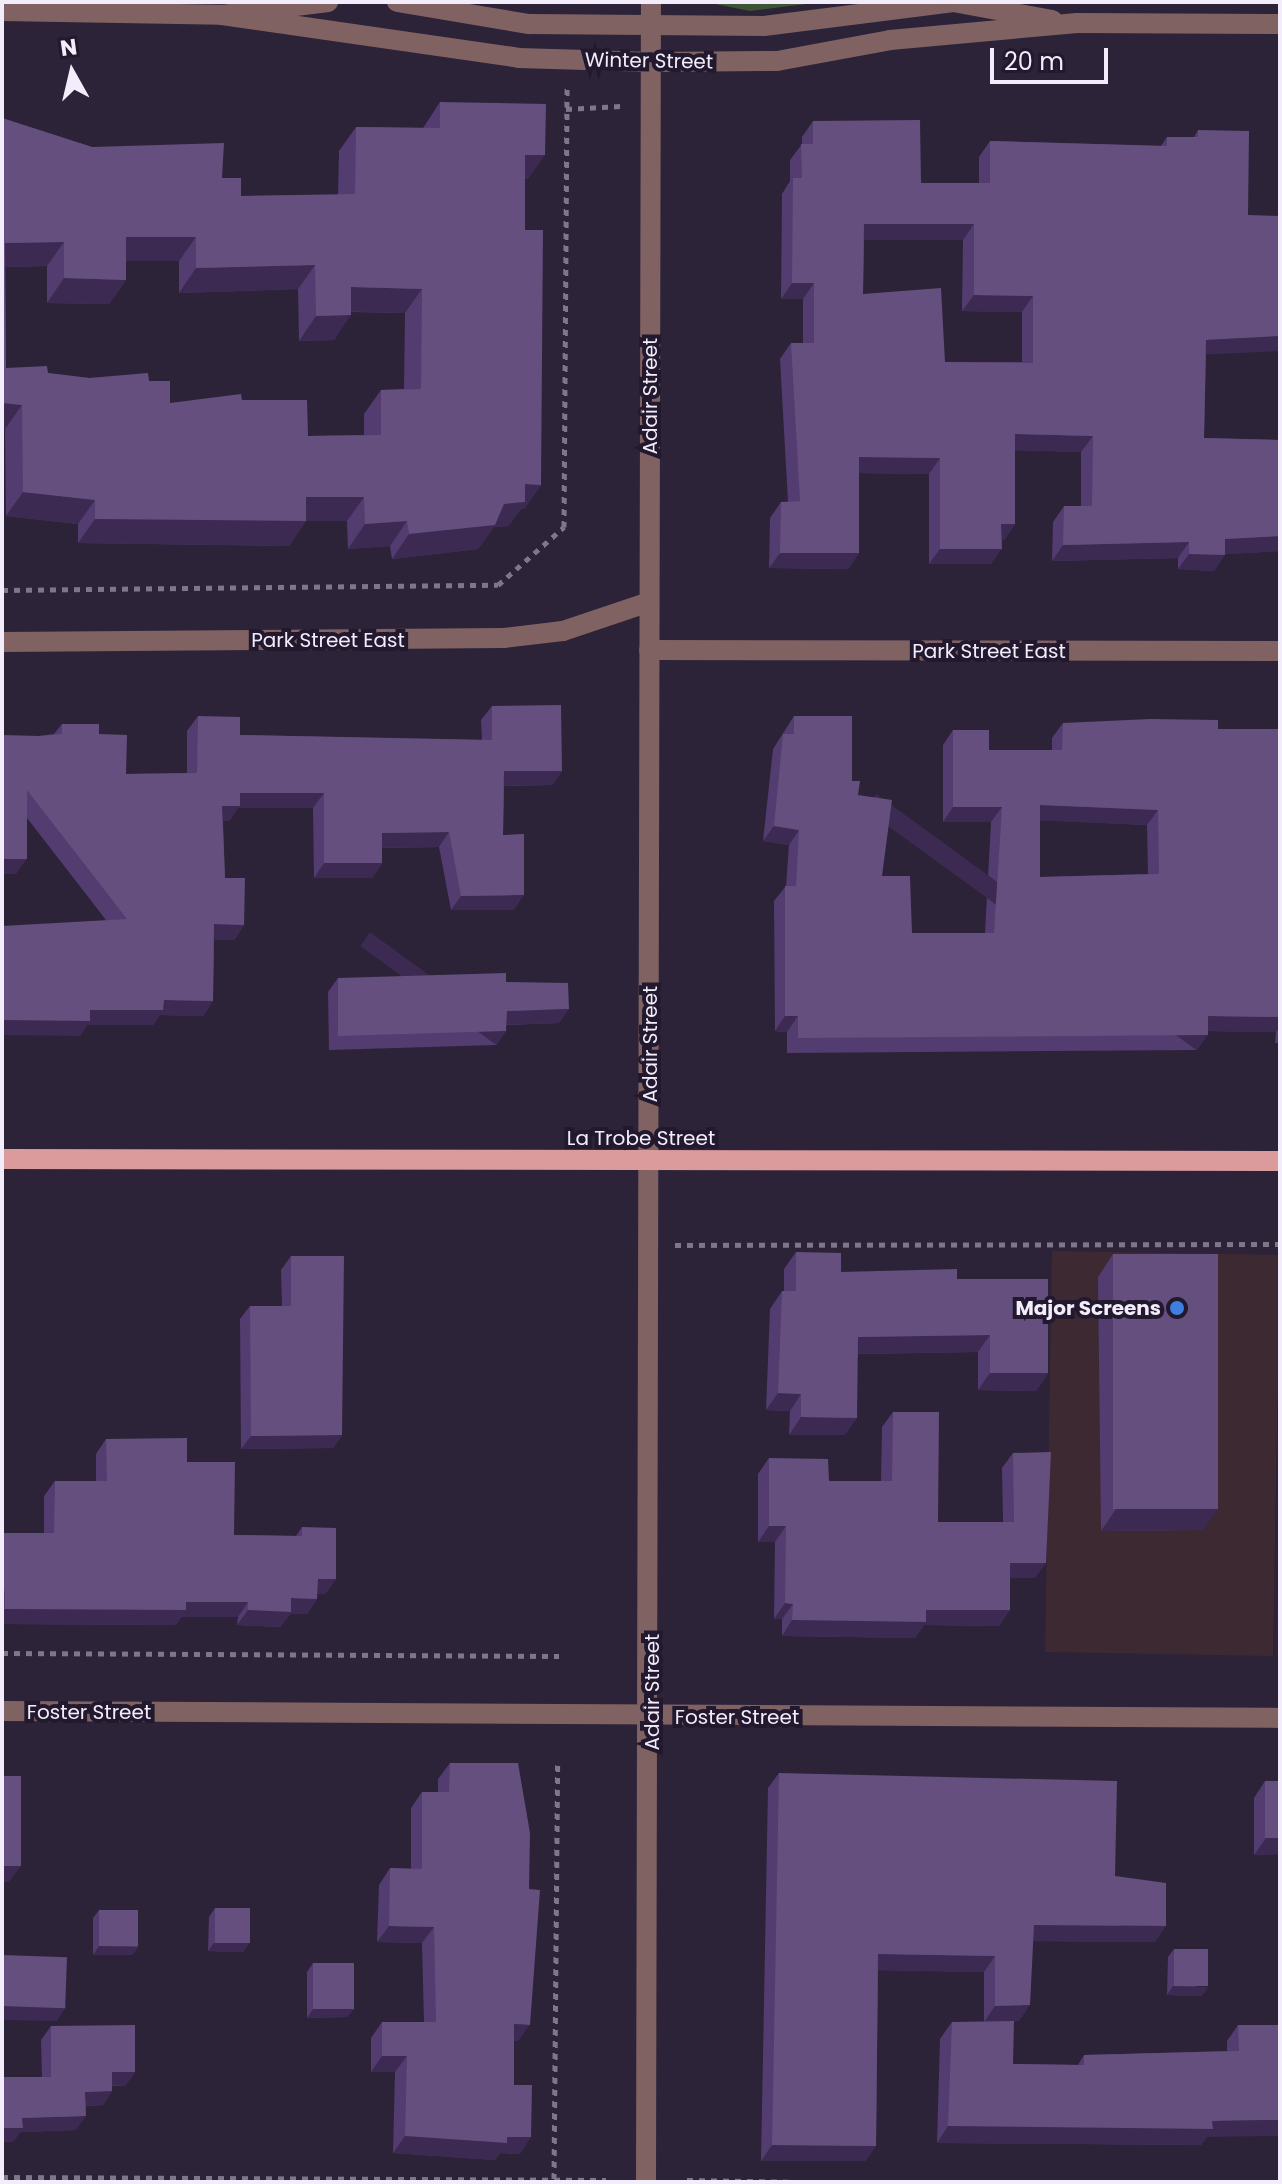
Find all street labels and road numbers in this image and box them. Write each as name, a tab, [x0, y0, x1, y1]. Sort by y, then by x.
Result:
street label: Winter Street	[585, 48, 713, 74]
street label: Adair Street	[638, 338, 662, 454]
street label: Park Street East	[251, 628, 405, 652]
street label: Park Street East	[912, 639, 1066, 663]
street label: Adair Street	[638, 986, 662, 1102]
street label: La Trobe Street	[567, 1126, 715, 1150]
street label: Adair Street	[640, 1634, 664, 1750]
street label: Foster Street	[27, 1700, 151, 1724]
street label: Foster Street	[675, 1705, 799, 1729]

